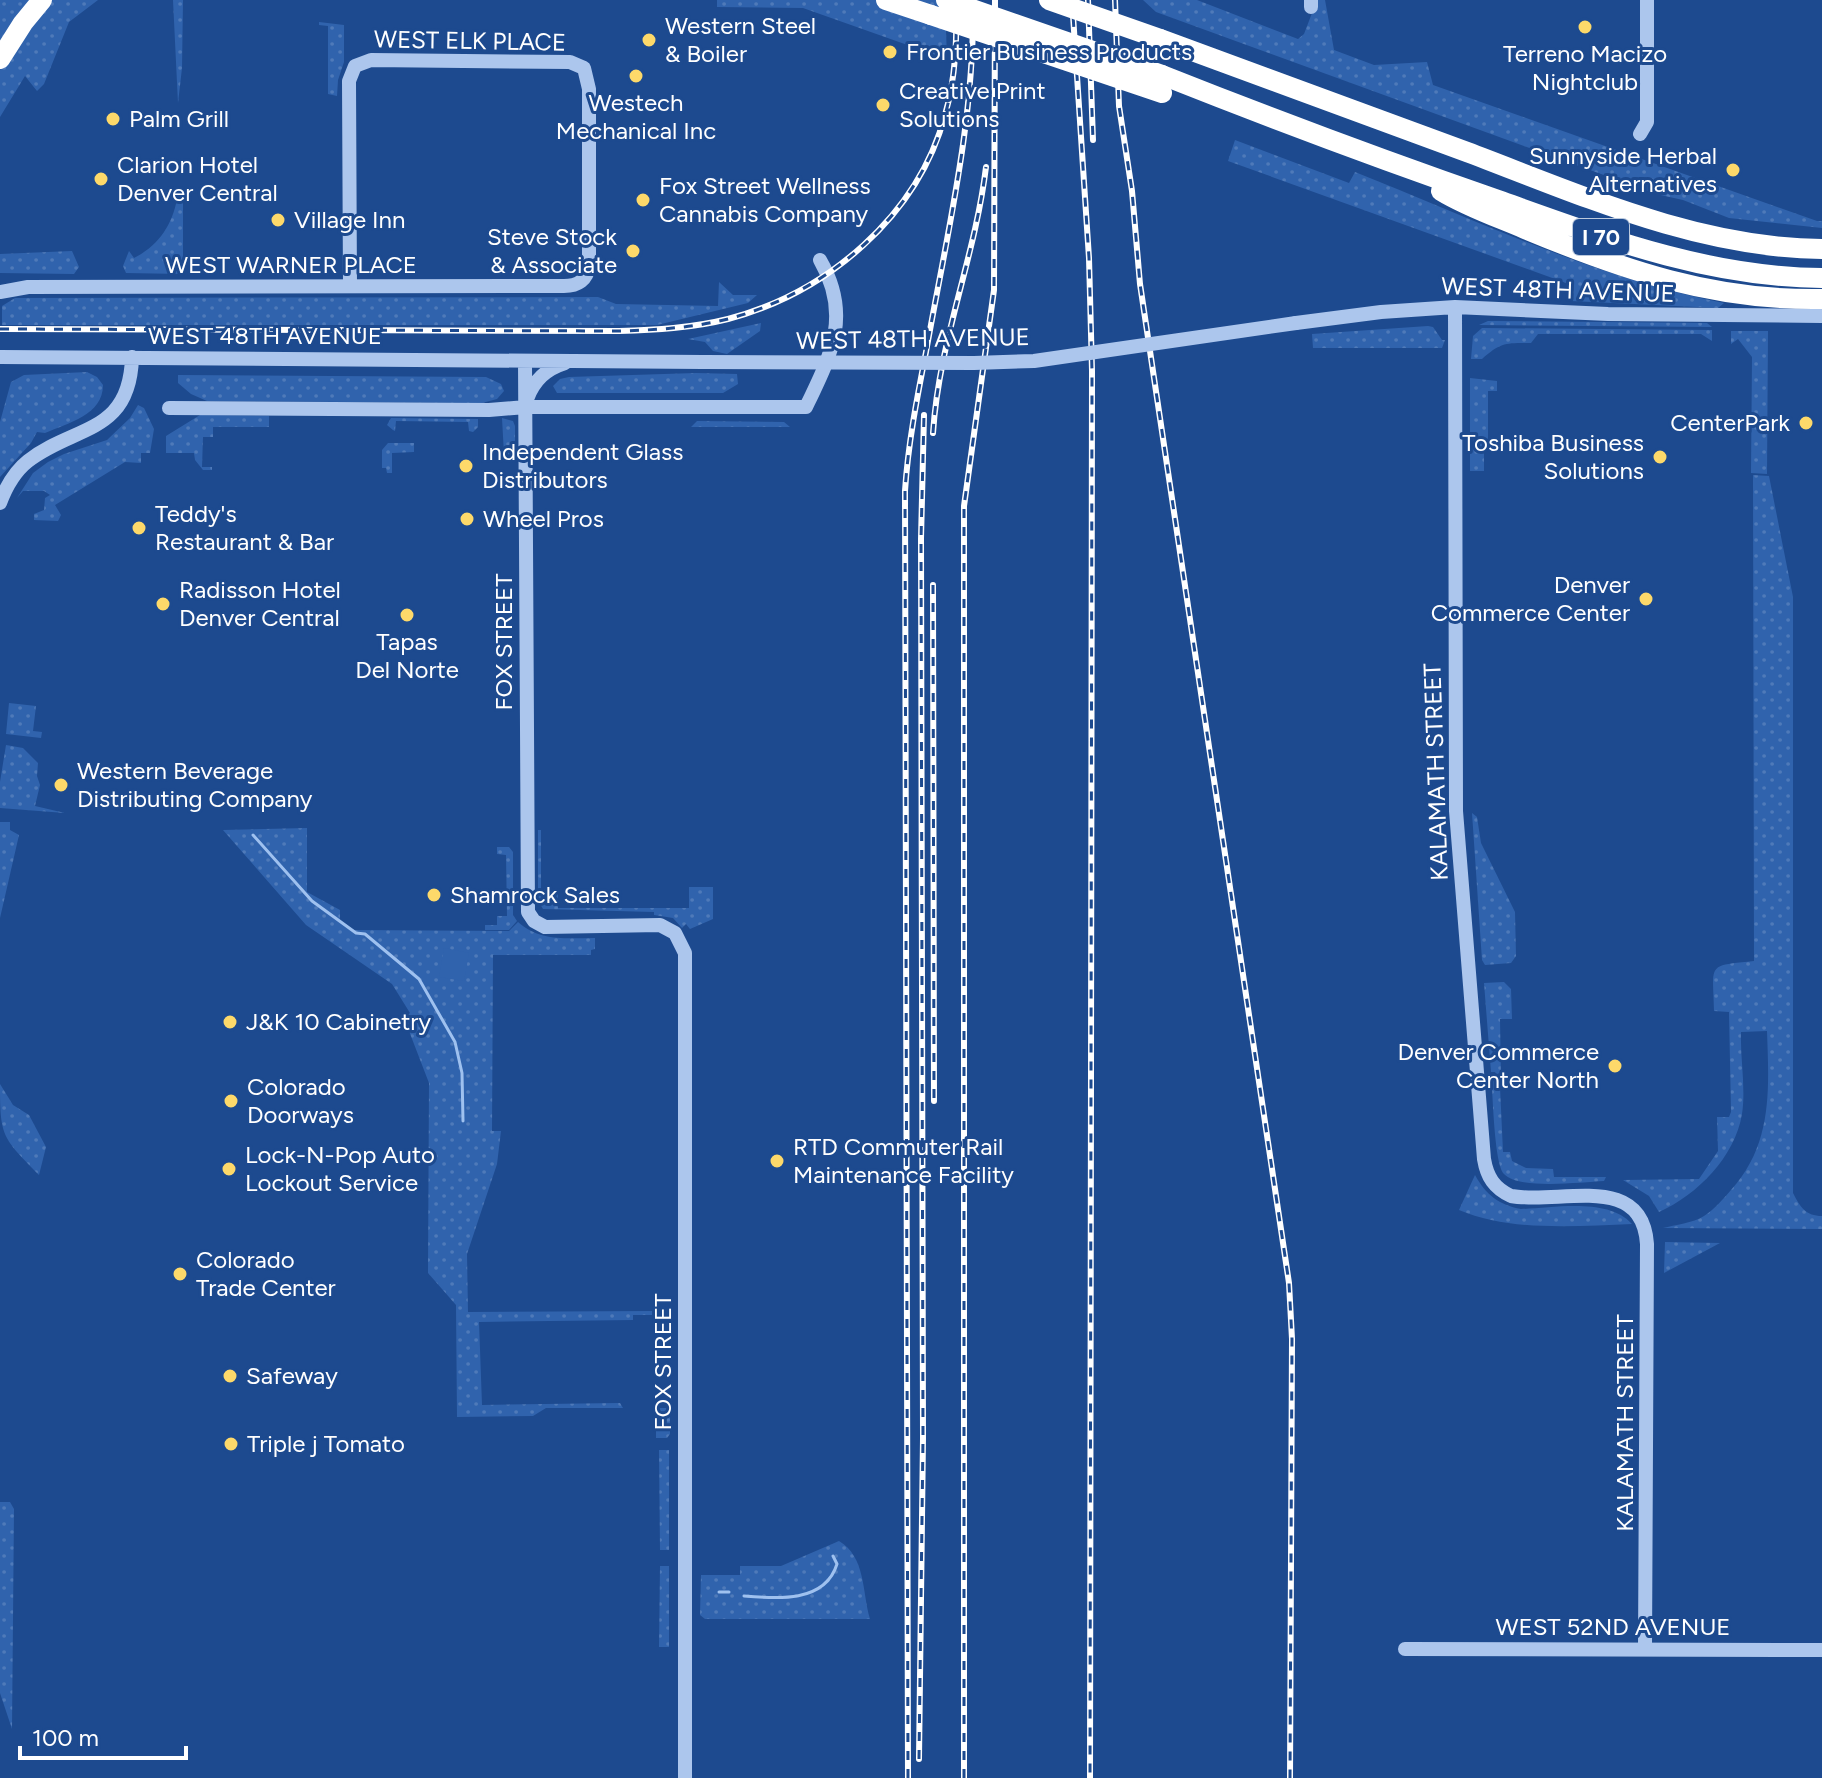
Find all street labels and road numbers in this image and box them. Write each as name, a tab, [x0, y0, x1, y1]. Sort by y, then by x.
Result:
street label: WEST ELK PLACE	[374, 24, 566, 57]
road number: I 70	[1573, 219, 1629, 255]
street label: WEST WARNER PLACE	[165, 250, 417, 279]
street label: WEST 48TH AVENUE	[1441, 271, 1675, 308]
street label: WEST 48TH AVENUE	[148, 321, 382, 350]
street label: WEST 48TH AVENUE	[796, 322, 1030, 355]
street label: FOX STREET	[489, 574, 518, 711]
street label: KALAMATH STREET	[1417, 663, 1454, 881]
street label: FOX STREET	[648, 1294, 677, 1431]
street label: KALAMATH STREET	[1610, 1314, 1639, 1532]
street label: WEST 52ND AVENUE	[1495, 1612, 1731, 1641]

